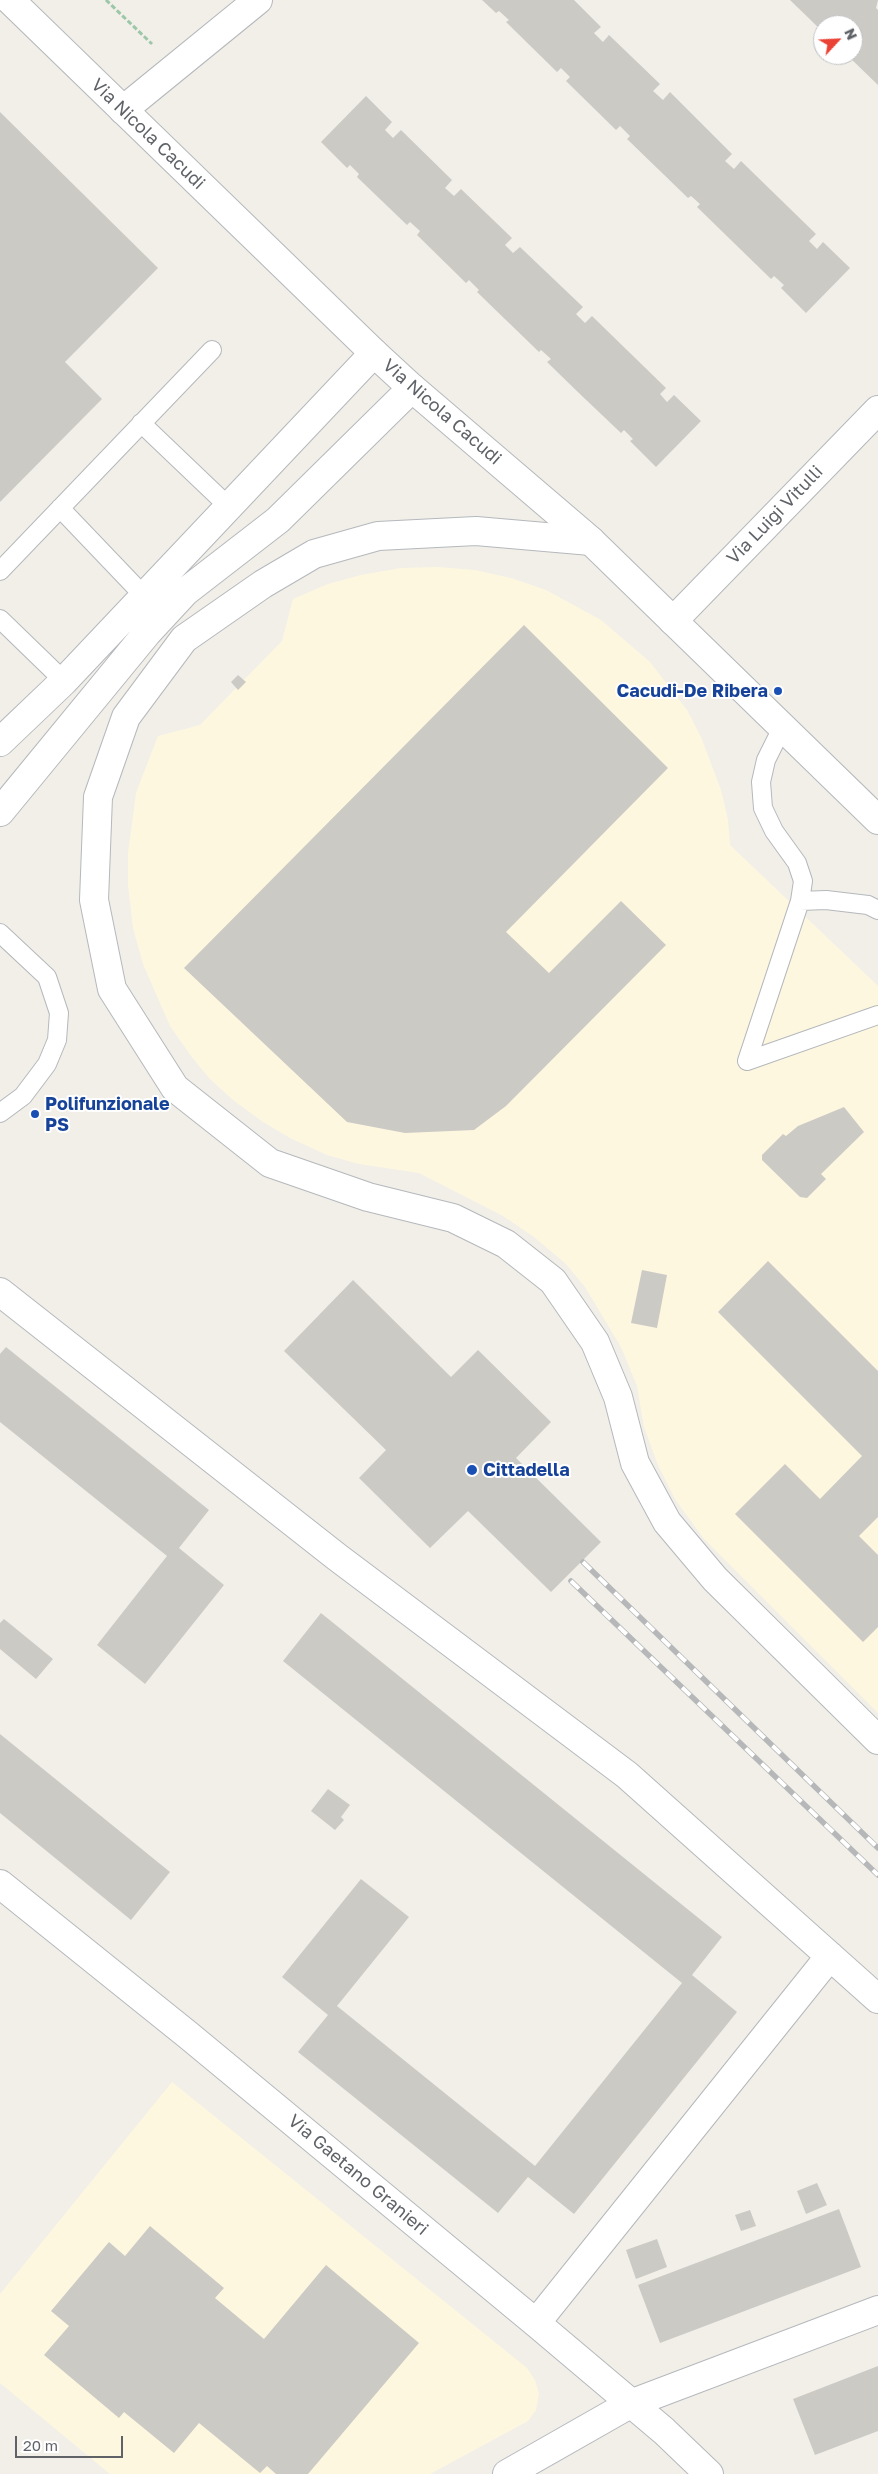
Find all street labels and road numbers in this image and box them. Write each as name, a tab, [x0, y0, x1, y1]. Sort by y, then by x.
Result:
street label: Via Nicola Cacudi	[87, 74, 209, 194]
street label: Via Nicola Cacudi	[378, 355, 506, 469]
street label: Via Luigi Vitulli	[722, 461, 828, 569]
street label: Via Gaetano Granieri	[283, 2110, 433, 2240]

